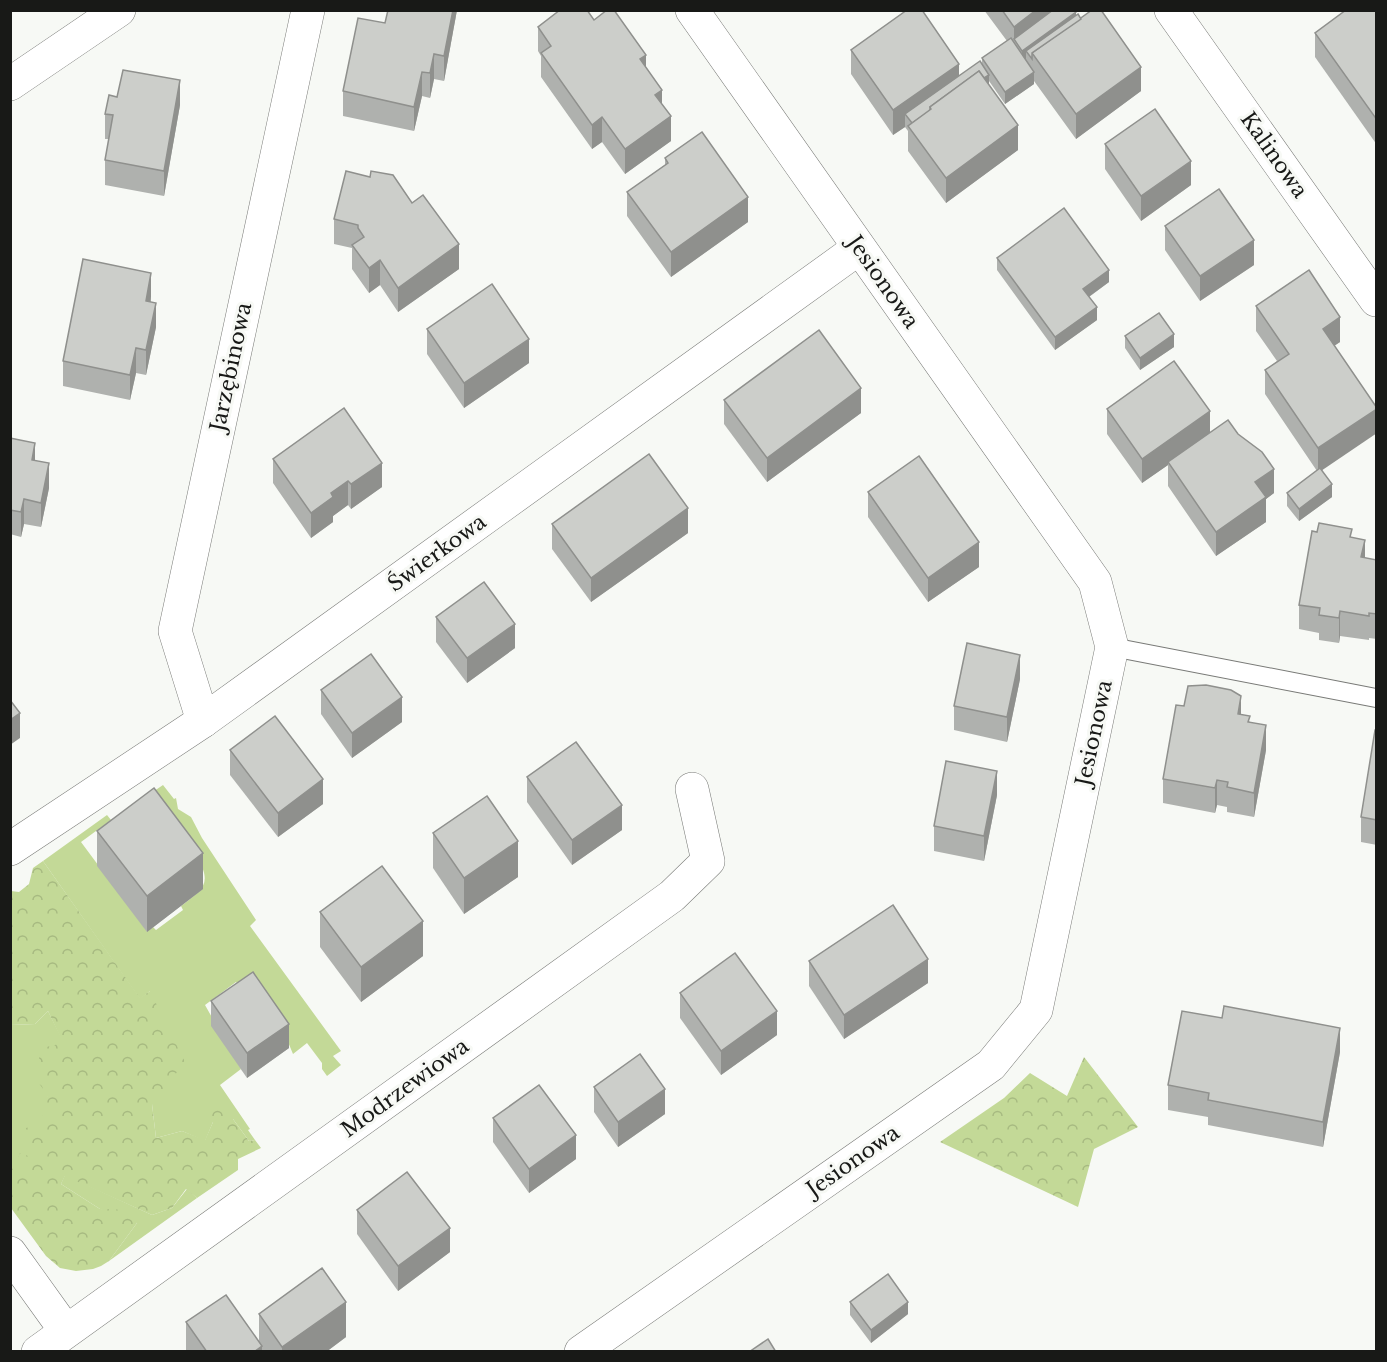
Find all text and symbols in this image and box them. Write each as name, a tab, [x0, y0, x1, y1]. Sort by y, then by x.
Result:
street label: Kalinowa	[1235, 107, 1313, 203]
street label: Jesionowa	[840, 228, 925, 334]
street label: Jarzębinowa	[204, 300, 257, 437]
street label: Świerkowa	[383, 508, 491, 597]
street label: Jesionowa	[1070, 677, 1118, 791]
street label: Modrzewiowa	[336, 1033, 474, 1143]
street label: Jesionowa	[799, 1119, 905, 1204]

